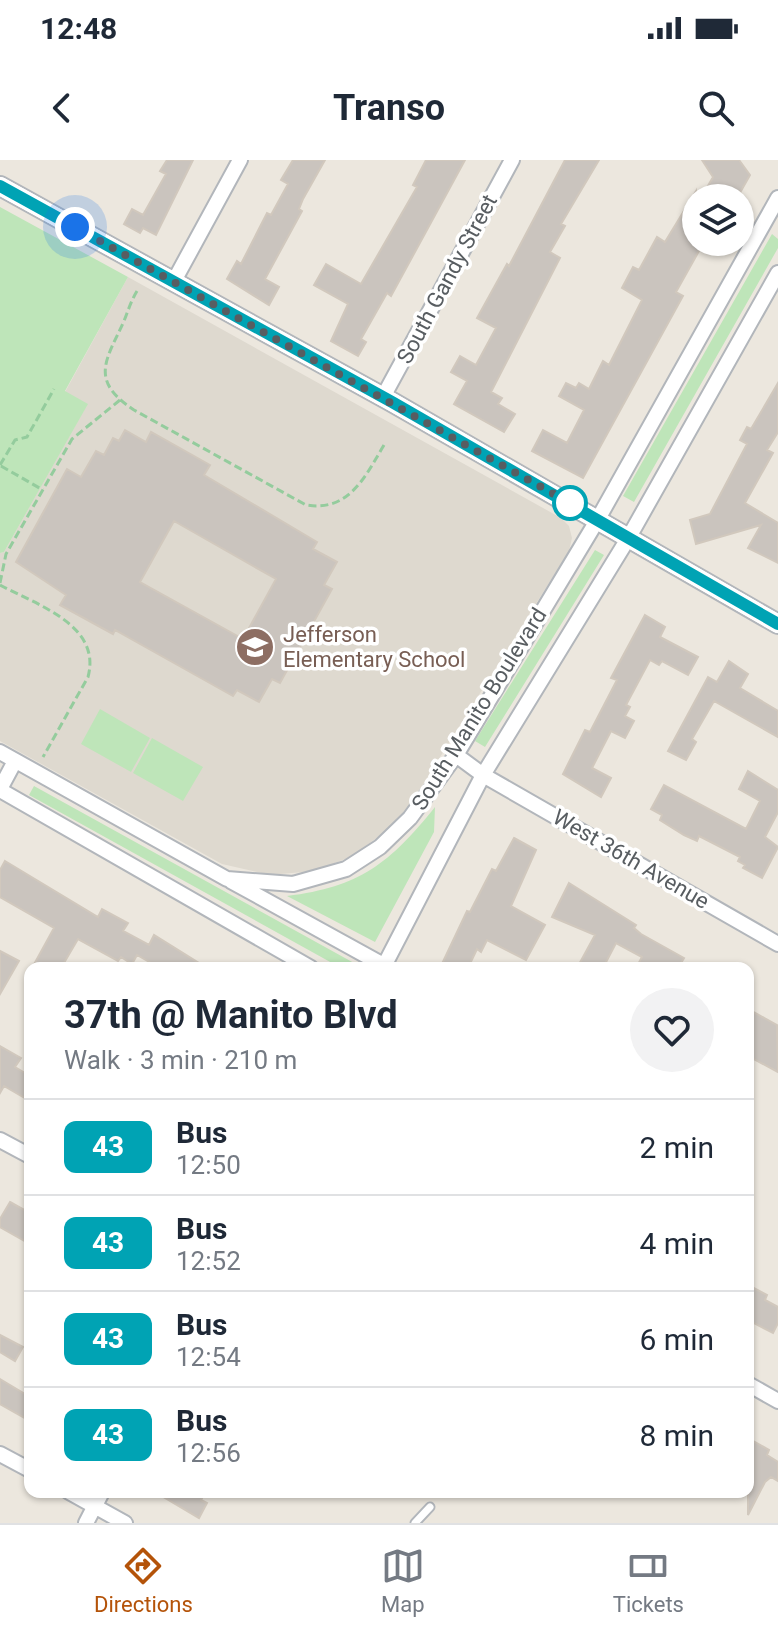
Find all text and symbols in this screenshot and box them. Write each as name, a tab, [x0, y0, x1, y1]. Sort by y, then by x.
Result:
text: 12:48	[40, 11, 117, 46]
icon: back	[40, 86, 84, 130]
icon: search	[694, 86, 738, 130]
text: Transo	[333, 87, 445, 129]
map controls	[682, 184, 754, 256]
button: layers	[682, 184, 754, 256]
street label: South Gandy Street	[392, 190, 502, 368]
your location	[55, 207, 95, 247]
unlabelled marker	[553, 486, 587, 520]
street label: South Manito Boulevard	[407, 603, 551, 815]
place label: Jefferson Elementary School	[283, 622, 465, 672]
school or university icon: Jefferson Elementary School	[234, 626, 276, 668]
street label: West 36th Avenue	[548, 804, 714, 914]
button: heart	[630, 988, 714, 1072]
text: 37th @ Manito Blvd	[64, 993, 398, 1037]
text: Walk · 3 min · 210 m	[64, 1045, 297, 1075]
text: Bus	[176, 1115, 227, 1150]
text: 43	[92, 1130, 124, 1163]
text: 2 min	[640, 1130, 714, 1165]
text: 12:50	[176, 1150, 241, 1180]
text: Bus	[176, 1211, 227, 1246]
text: 43	[92, 1226, 124, 1259]
text: 4 min	[640, 1226, 714, 1261]
text: 12:52	[176, 1246, 241, 1276]
text: Bus	[176, 1307, 227, 1342]
text: 43	[92, 1322, 124, 1355]
text: 6 min	[640, 1322, 714, 1357]
text: 12:54	[176, 1342, 241, 1372]
text: Bus	[176, 1403, 227, 1438]
text: 43	[92, 1418, 124, 1451]
text: 8 min	[640, 1418, 714, 1453]
text: 12:56	[176, 1438, 241, 1468]
tab: Directions	[94, 1544, 193, 1617]
tab: Map	[381, 1544, 425, 1617]
tab: Tickets	[613, 1544, 684, 1617]

